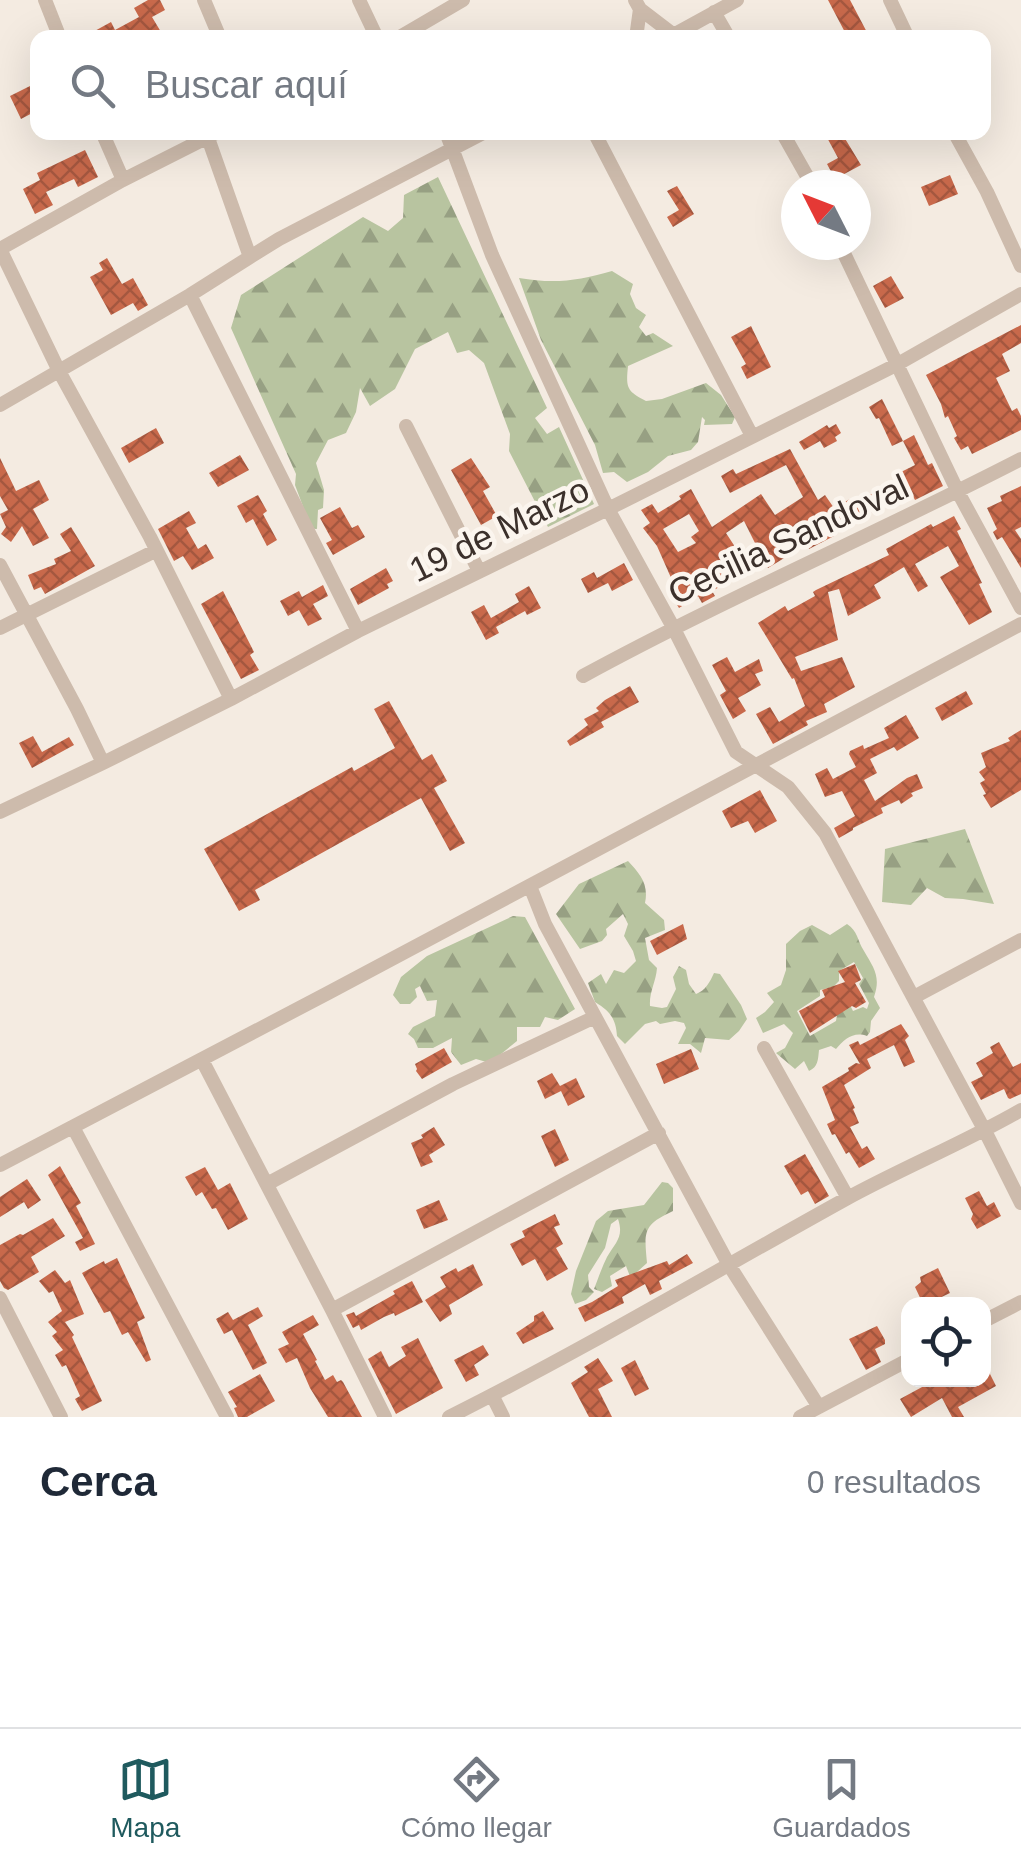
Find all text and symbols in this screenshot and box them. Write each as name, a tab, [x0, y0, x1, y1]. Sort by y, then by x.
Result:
search box	[30, 30, 991, 140]
icon: search	[65, 58, 120, 113]
text: Buscar aquí	[145, 64, 348, 106]
north arrow	[781, 170, 871, 260]
street label: Cecilia Sandoval	[662, 466, 914, 612]
street label: 19 de Marzo	[403, 469, 595, 589]
map controls	[901, 1297, 991, 1387]
button: locate	[901, 1297, 991, 1387]
text: Cerca	[40, 1458, 157, 1505]
text: 0 resultados	[807, 1464, 981, 1500]
tab: Mapa	[110, 1752, 180, 1844]
tab: Cómo llegar	[401, 1752, 552, 1844]
tab: Guardados	[772, 1752, 911, 1844]

